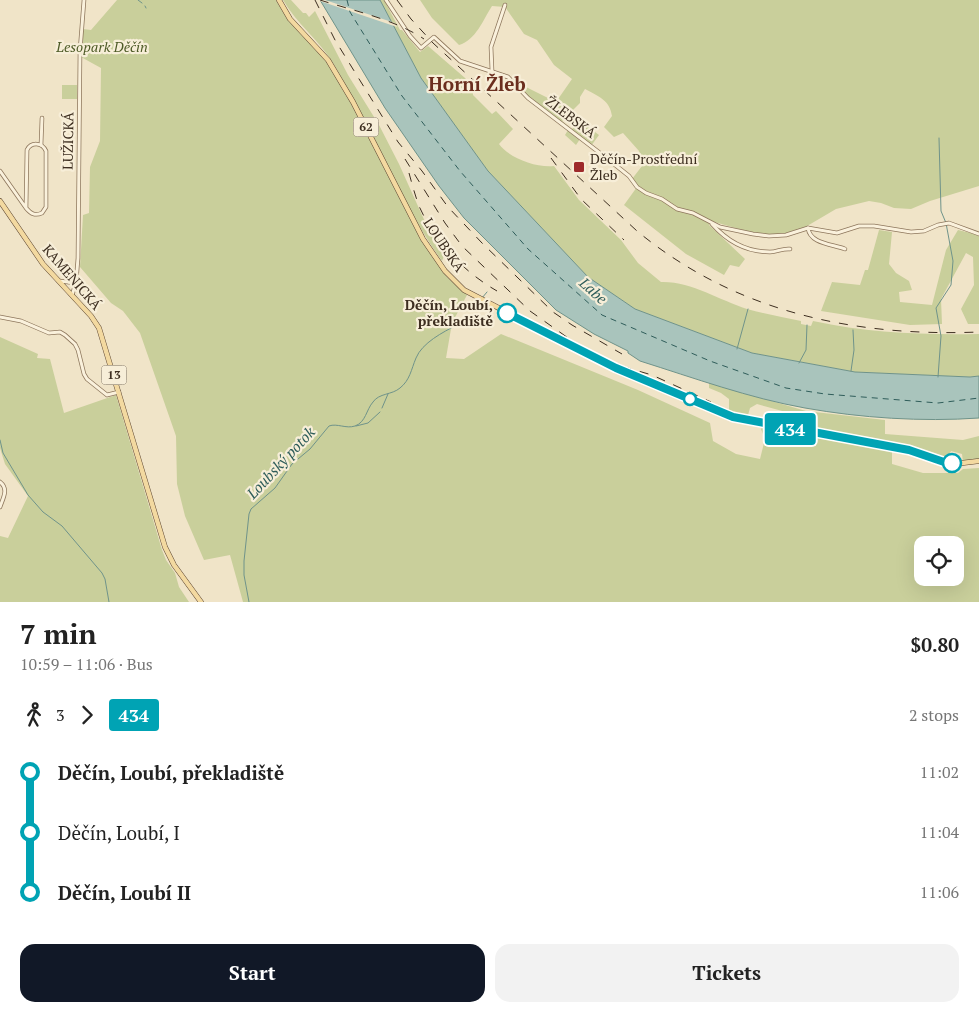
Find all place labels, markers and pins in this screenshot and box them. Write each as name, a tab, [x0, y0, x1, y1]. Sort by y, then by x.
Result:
place label: Děčín-Prostřední Žleb	[590, 149, 698, 184]
marker: Děčín-Prostřední Žleb	[572, 160, 586, 174]
place label: Děčín, Loubí, překladiště	[405, 295, 493, 330]
marker: Děčín, Loubí, překladiště	[497, 303, 517, 323]
unlabelled marker	[683, 392, 697, 406]
unlabelled marker	[942, 453, 962, 473]

